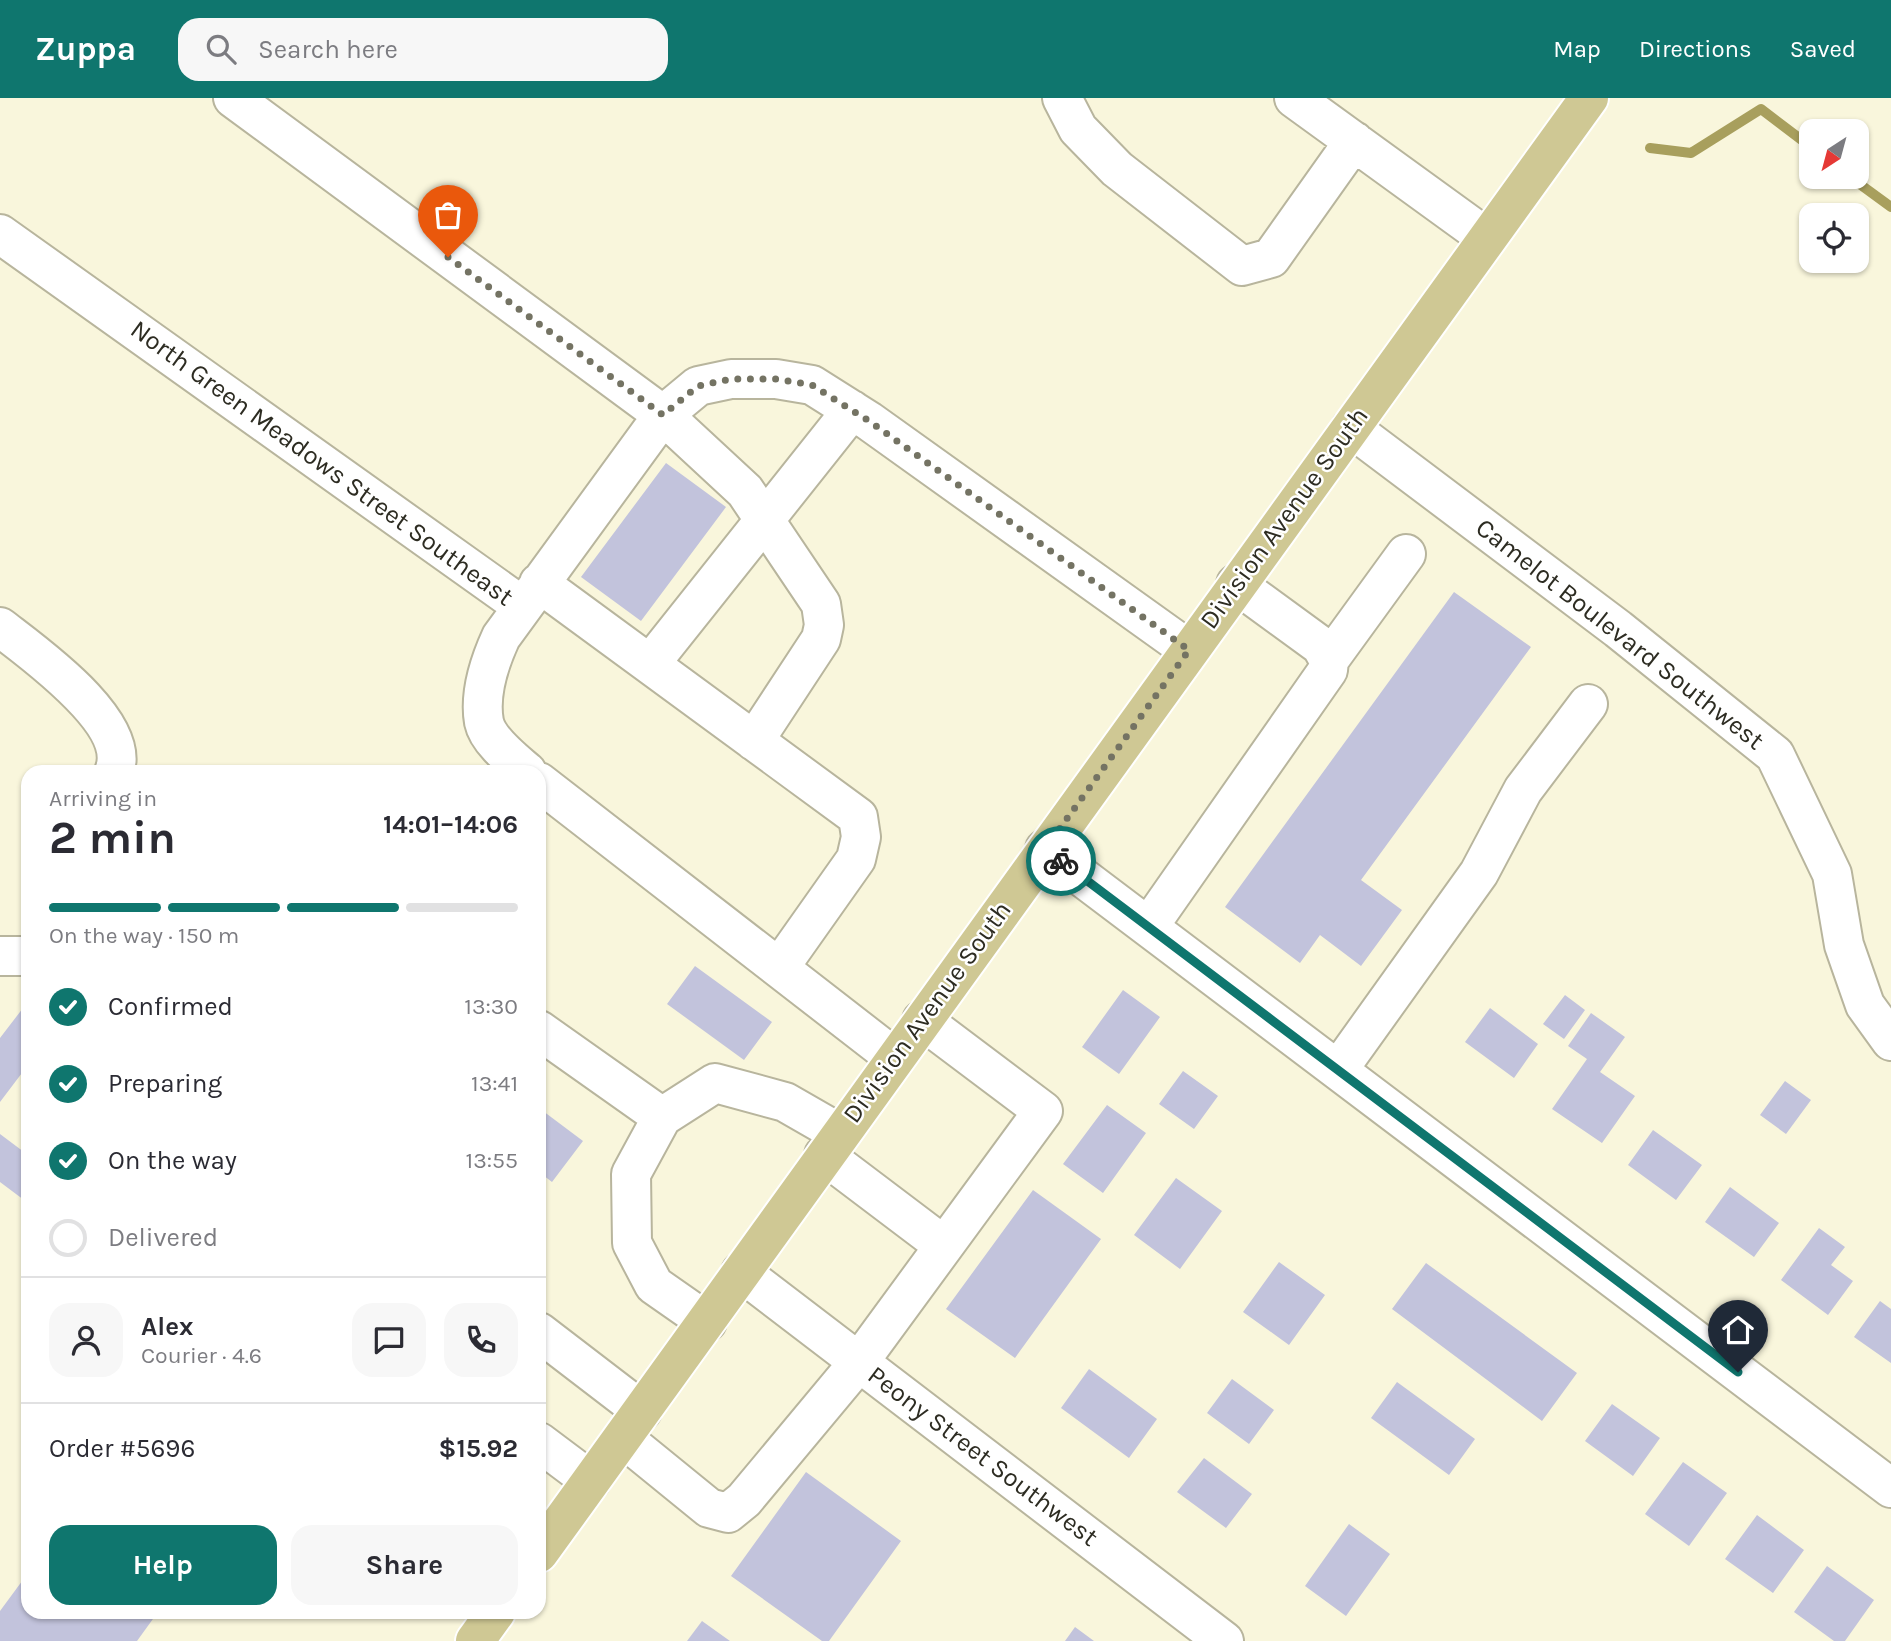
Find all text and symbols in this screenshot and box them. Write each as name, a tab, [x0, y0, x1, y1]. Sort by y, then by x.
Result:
search box	[178, 18, 668, 81]
text: Zuppa	[35, 30, 136, 68]
icon: search	[202, 30, 240, 68]
text: Search here	[258, 34, 398, 65]
text: Map	[1553, 35, 1601, 63]
text: Directions	[1639, 35, 1752, 63]
text: Saved	[1790, 35, 1856, 63]
north arrow	[1799, 119, 1869, 189]
map controls	[1799, 119, 1869, 273]
pin	[418, 185, 478, 257]
icon: bag	[429, 196, 467, 234]
button: locate	[1799, 203, 1869, 273]
street label: North Green Meadows Street Southeast	[125, 314, 520, 612]
street label: Division Avenue South	[1193, 401, 1375, 635]
street label: Camelot Boulevard Southwest	[1470, 512, 1770, 756]
text: Arriving in	[49, 785, 157, 812]
text: 14:01–14:06	[383, 809, 518, 840]
text: 2 min	[49, 811, 176, 865]
courier	[1026, 826, 1096, 896]
icon: bike	[1042, 842, 1080, 880]
street label: Division Avenue South	[836, 895, 1018, 1129]
text: On the way · 150 m	[49, 922, 239, 949]
icon: check	[49, 988, 87, 1026]
text: Confirmed	[108, 991, 233, 1022]
text: 13:30	[464, 993, 518, 1020]
icon: check	[49, 1065, 87, 1103]
text: Preparing	[108, 1068, 222, 1099]
text: 13:41	[471, 1070, 518, 1097]
icon: check	[49, 1142, 87, 1180]
text: On the way	[108, 1145, 237, 1176]
text: 13:55	[466, 1147, 518, 1174]
text: Delivered	[108, 1222, 218, 1253]
pin	[1708, 1300, 1768, 1372]
button: person	[49, 1303, 123, 1377]
button: chat	[352, 1303, 426, 1377]
button: phone	[444, 1303, 518, 1377]
text: Alex	[141, 1311, 193, 1342]
icon: home	[1719, 1311, 1757, 1349]
text: Courier · 4.6	[141, 1342, 262, 1369]
street label: Peony Street Southwest	[862, 1359, 1104, 1553]
text: Order #5696	[49, 1433, 195, 1464]
text: $15.92	[439, 1433, 518, 1464]
button: Help	[49, 1525, 277, 1605]
button: Share	[291, 1525, 518, 1605]

